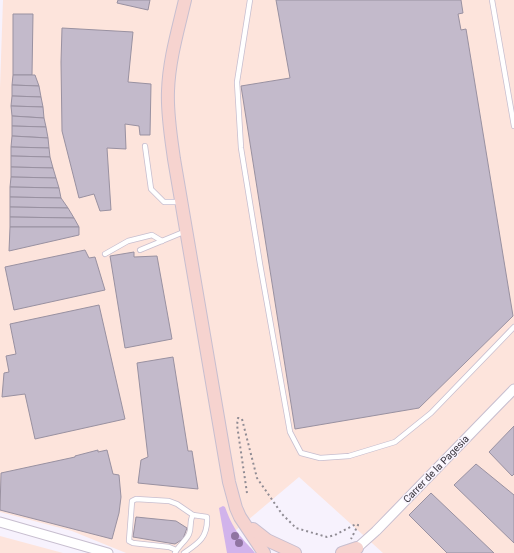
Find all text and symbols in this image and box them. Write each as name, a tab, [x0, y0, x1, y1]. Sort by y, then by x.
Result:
street label: Carrer de la Pagesia	[401, 433, 471, 505]

